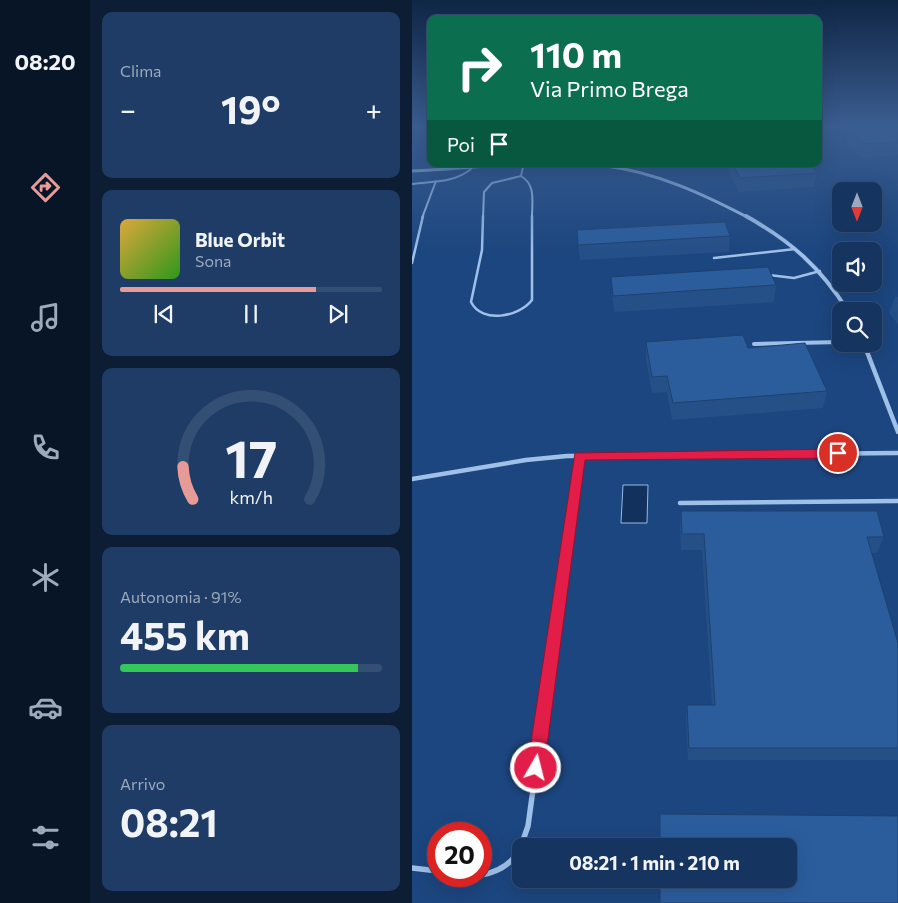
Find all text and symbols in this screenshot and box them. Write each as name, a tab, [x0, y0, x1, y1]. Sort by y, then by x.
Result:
text: 110 m	[530, 32, 622, 75]
icon: right	[447, 35, 512, 100]
text: 08:20	[14, 48, 76, 75]
text: Clima	[120, 61, 161, 80]
text: Via Primo Brega	[530, 75, 689, 102]
text: 19°	[221, 85, 281, 132]
text: −	[120, 92, 136, 126]
text: +	[366, 92, 382, 126]
icon: arrive	[485, 130, 513, 158]
text: Poi	[447, 133, 475, 156]
icon: directions	[28, 170, 63, 205]
north arrow	[832, 182, 882, 232]
map controls	[832, 182, 882, 352]
text: Blue Orbit	[195, 228, 285, 251]
button: sound	[832, 242, 882, 292]
text: Sona	[195, 251, 231, 270]
icon: music	[28, 300, 63, 335]
icon: previous	[150, 300, 178, 328]
icon: pause	[237, 300, 265, 328]
icon: next	[324, 300, 352, 328]
button: search	[832, 302, 882, 352]
text: 17	[225, 425, 277, 489]
icon: phone	[28, 430, 63, 465]
pin	[817, 432, 859, 474]
icon: arrive	[824, 439, 852, 467]
text: km/h	[229, 486, 273, 508]
icon: climate	[28, 560, 63, 595]
text: Autonomia · 91%	[120, 587, 242, 606]
text: 455 km	[120, 611, 250, 658]
icon: car	[28, 690, 63, 725]
position arrow	[509, 741, 561, 793]
text: Arrivo	[120, 774, 165, 793]
text: 08:21	[120, 798, 218, 845]
icon: filters	[28, 820, 63, 855]
speed limit sign: 20	[427, 822, 492, 887]
text: 08:21 · 1 min · 210 m	[569, 851, 740, 874]

